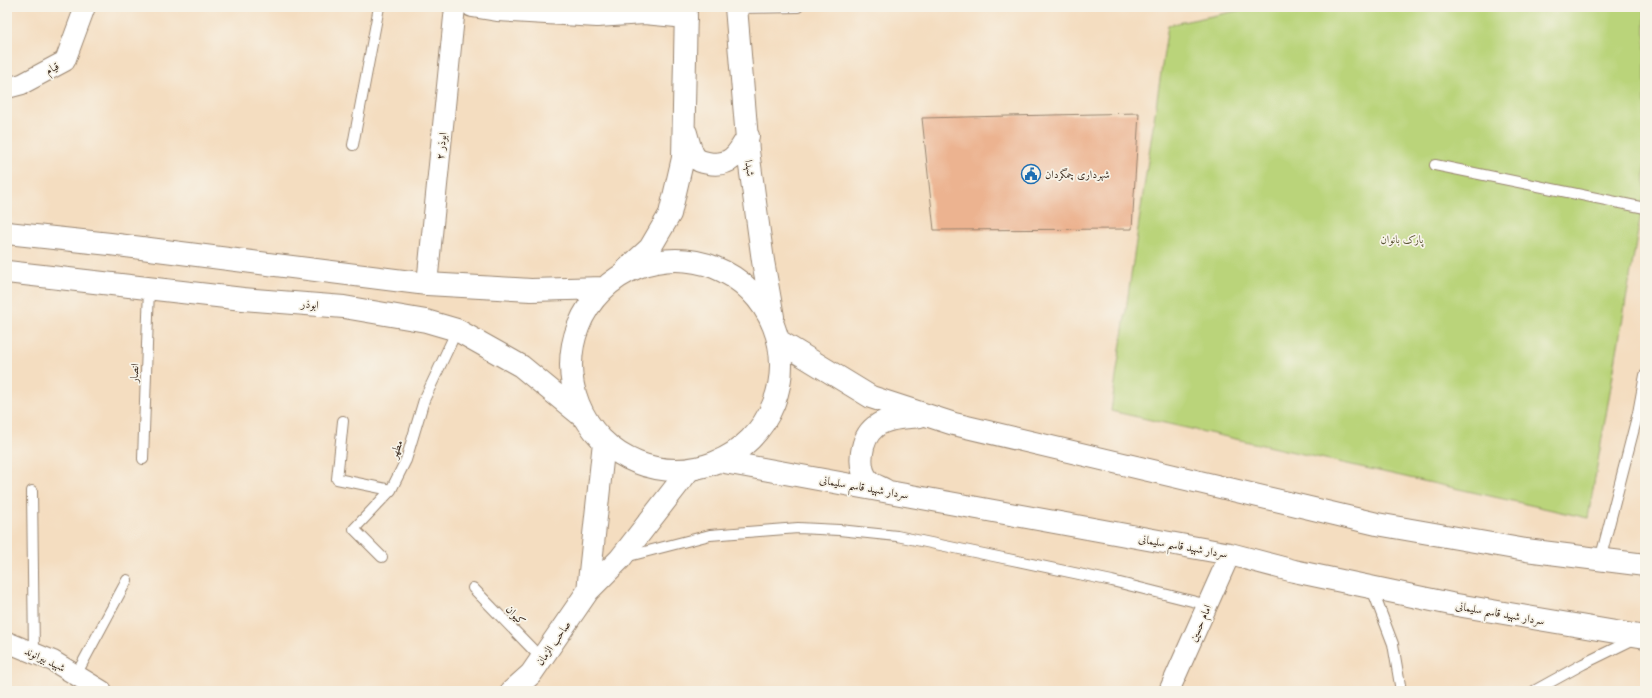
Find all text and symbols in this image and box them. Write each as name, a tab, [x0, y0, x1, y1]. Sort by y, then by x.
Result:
street label: قیام	[44, 61, 63, 80]
street label: ابوذر ۲	[436, 132, 449, 160]
street label: شهدا	[741, 159, 755, 177]
public building icon: شهرداری چمگردان	[1020, 163, 1042, 185]
place label: شهرداری چمگردان	[1045, 168, 1110, 182]
park label: پارک بانوان	[1381, 234, 1424, 247]
street label: ابوذر	[300, 299, 319, 312]
street label: انصار	[130, 363, 141, 384]
street label: مطهر	[389, 439, 407, 461]
street label: سردار شهید قاسم سلیمانی	[818, 475, 909, 506]
street label: سردار شهید قاسم سلیمانی	[1137, 534, 1228, 565]
street label: سردار شهید قاسم سلیمانی	[1454, 601, 1545, 632]
street label: کیوان	[503, 603, 527, 628]
street label: امام حسین	[1188, 604, 1217, 645]
street label: صاحب الزمان	[534, 619, 574, 669]
street label: شهید بیرانوند	[22, 646, 67, 676]

